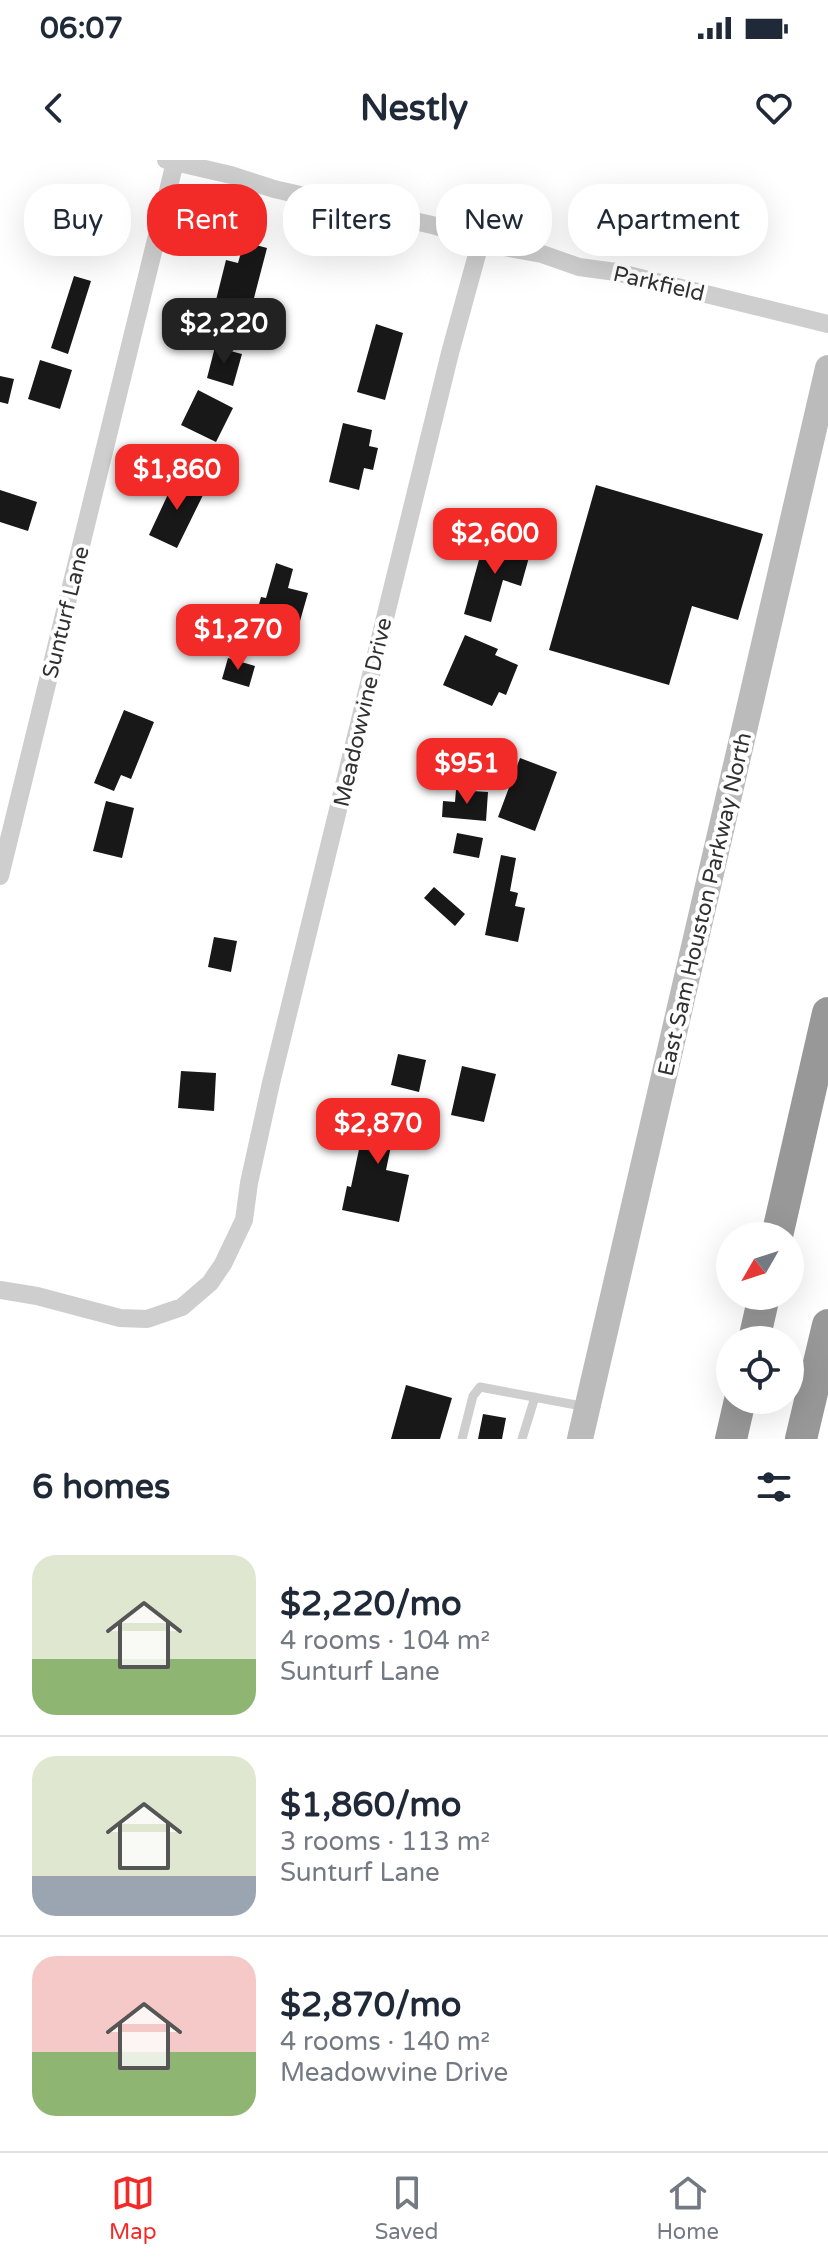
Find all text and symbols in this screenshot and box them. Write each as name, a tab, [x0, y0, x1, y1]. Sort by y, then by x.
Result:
text: 06:07	[40, 10, 123, 47]
icon: back	[32, 86, 76, 130]
icon: heart	[752, 86, 796, 130]
text: Nestly	[360, 87, 468, 130]
chip: Buy	[24, 184, 131, 256]
chip: Rent	[147, 184, 267, 256]
chip: Filters	[283, 184, 420, 256]
chip: New	[436, 184, 552, 256]
chip: Apartment	[568, 184, 768, 256]
street label: Parkfield	[611, 261, 707, 307]
pin: $2,220	[159, 298, 289, 366]
text: $2,220	[180, 308, 268, 339]
pin: $1,860	[112, 444, 242, 512]
text: $1,860	[133, 454, 221, 485]
pin: $2,600	[430, 508, 560, 576]
text: $2,600	[451, 518, 539, 549]
street label: Sunturf Lane	[37, 544, 95, 681]
pin: $1,270	[173, 604, 303, 672]
text: $1,270	[194, 614, 282, 645]
street label: Meadowvine Drive	[329, 615, 397, 809]
street label: East Sam Houston Parkway North	[653, 730, 757, 1079]
pin: $951	[420, 738, 514, 806]
text: $951	[434, 748, 500, 779]
pin: $2,870	[313, 1098, 443, 1166]
text: $2,870	[334, 1108, 422, 1139]
north arrow	[716, 1222, 804, 1310]
map controls	[716, 1222, 804, 1414]
button: locate	[716, 1326, 804, 1414]
icon: filters	[752, 1465, 796, 1509]
text: 6 homes	[32, 1467, 170, 1508]
text: $2,220/mo	[280, 1584, 462, 1625]
icon: home	[96, 1587, 192, 1683]
text: 4 rooms · 104 m²	[280, 1625, 490, 1656]
text: Sunturf Lane	[280, 1656, 440, 1687]
text: $1,860/mo	[280, 1785, 461, 1826]
icon: home	[96, 1788, 192, 1884]
text: 3 rooms · 113 m²	[280, 1826, 490, 1857]
text: Sunturf Lane	[280, 1857, 440, 1888]
text: $2,870/mo	[280, 1985, 461, 2026]
icon: home	[96, 1988, 192, 2084]
text: 4 rooms · 140 m²	[280, 2026, 490, 2057]
text: Meadowvine Drive	[280, 2057, 508, 2088]
tab: Map	[109, 2171, 157, 2245]
tab: Saved	[375, 2171, 438, 2245]
tab: Home	[657, 2171, 719, 2245]

